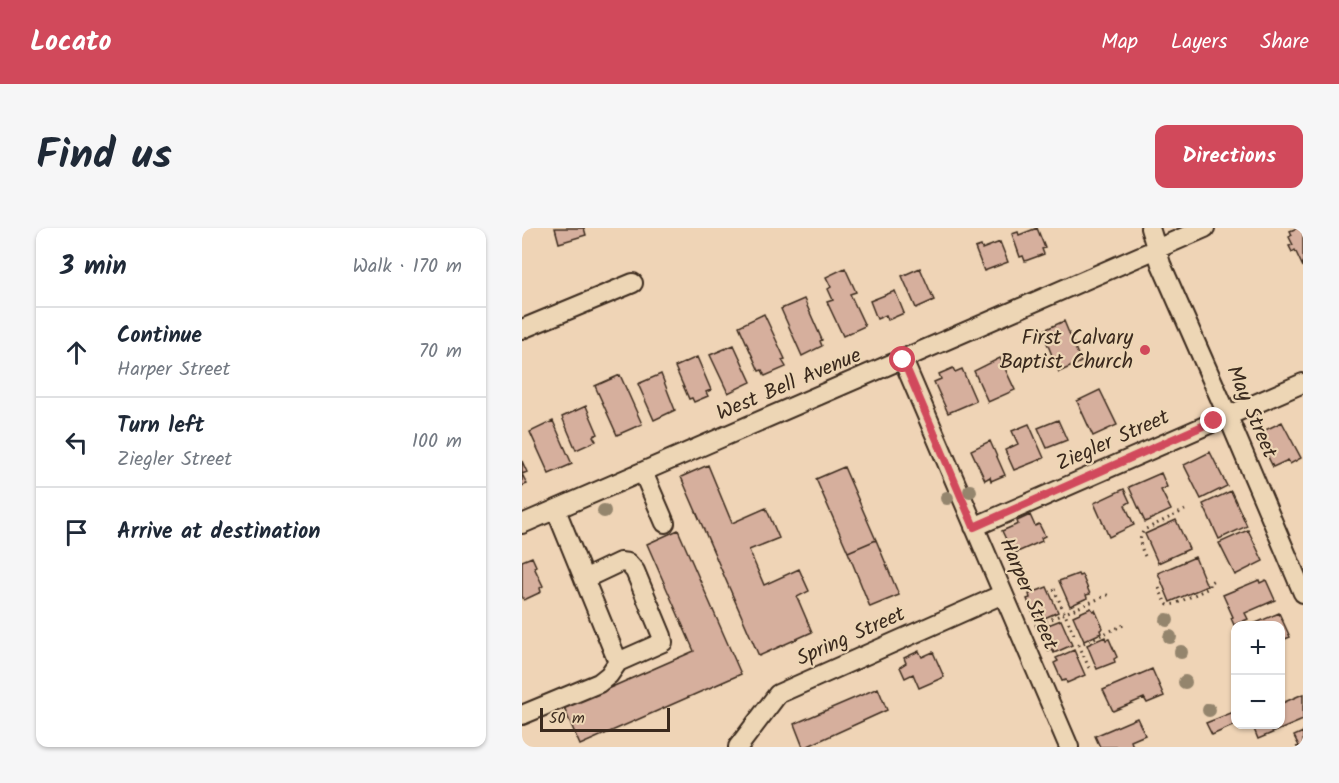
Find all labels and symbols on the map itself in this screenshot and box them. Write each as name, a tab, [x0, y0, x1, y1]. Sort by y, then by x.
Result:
place label: First Calvary Baptist Church	[1000, 322, 1133, 379]
street label: West Bell Avenue	[711, 339, 867, 430]
marker: First Calvary Baptist Church	[1138, 343, 1152, 357]
route start	[889, 346, 915, 372]
street label: May Street	[1217, 360, 1286, 464]
street label: Ziegler Street	[1051, 401, 1176, 481]
route end	[1200, 407, 1226, 433]
street label: Harper Street	[990, 533, 1067, 656]
street label: Spring Street	[791, 598, 911, 676]
scale bar	[540, 705, 670, 732]

